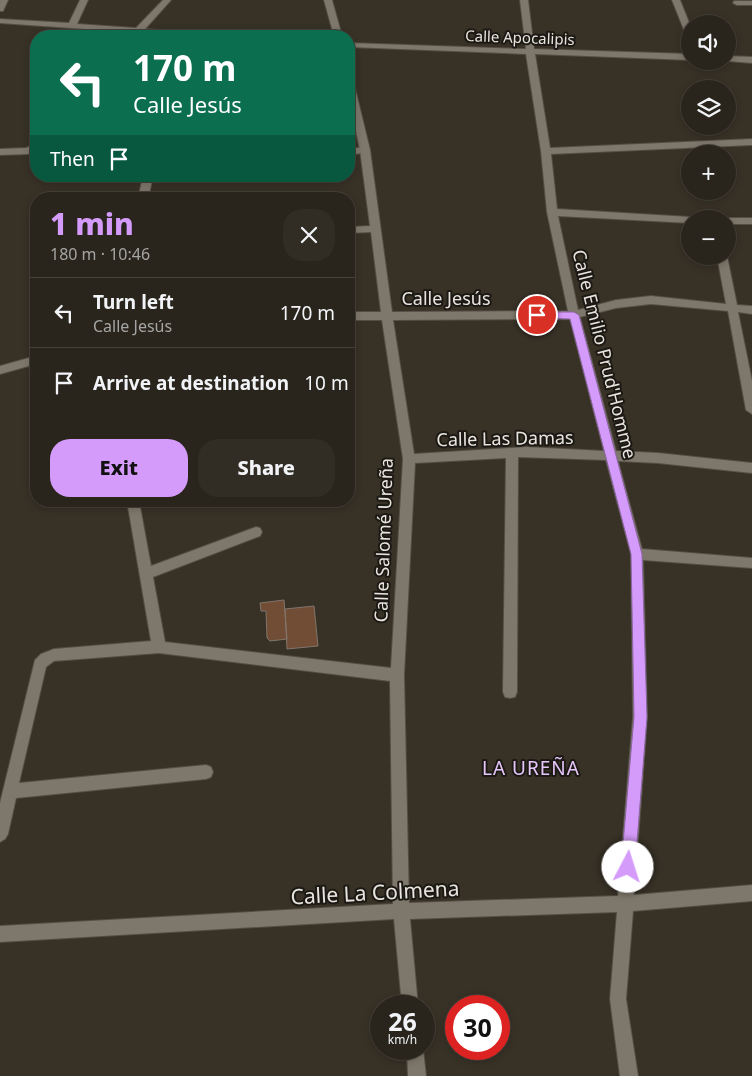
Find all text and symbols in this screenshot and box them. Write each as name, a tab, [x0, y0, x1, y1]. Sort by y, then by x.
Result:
map controls	[681, 15, 736, 265]
button: sound	[681, 15, 736, 70]
street label: Calle Apocalipis	[465, 25, 575, 49]
text: 170 m	[133, 44, 236, 91]
icon: left	[50, 50, 115, 115]
button: layers	[681, 80, 736, 135]
text: Calle Jesús	[133, 89, 242, 119]
icon: arrive	[105, 145, 133, 173]
button: +	[681, 145, 736, 200]
text: Then	[50, 146, 95, 172]
text: 1 min	[50, 203, 134, 244]
button: close	[283, 209, 335, 261]
button: −	[681, 210, 736, 265]
text: 180 m · 10:46	[50, 243, 150, 265]
street label: Calle Emilio Prud'Homme	[567, 247, 643, 461]
street label: Calle Jesús	[401, 286, 491, 310]
text: Turn left	[93, 289, 174, 315]
pin	[516, 294, 558, 336]
icon: left	[50, 299, 78, 327]
text: 170 m	[280, 300, 335, 326]
icon: arrive	[523, 301, 551, 329]
text: Calle Jesús	[93, 315, 172, 337]
icon: arrive	[50, 369, 78, 397]
text: Arrive at destination	[93, 370, 289, 396]
text: 10 m	[304, 370, 349, 396]
street label: Calle Las Damas	[436, 425, 574, 451]
button: Exit	[50, 439, 188, 497]
button: Share	[198, 439, 335, 497]
street label: Calle Salomé Ureña	[368, 457, 398, 623]
district label: LA UREÑA	[482, 755, 580, 781]
position arrow	[601, 840, 653, 892]
street label: Calle La Colmena	[290, 874, 460, 910]
speed limit sign: 30	[445, 995, 510, 1060]
text: 26	[388, 1004, 417, 1038]
text: km/h	[388, 1031, 417, 1048]

